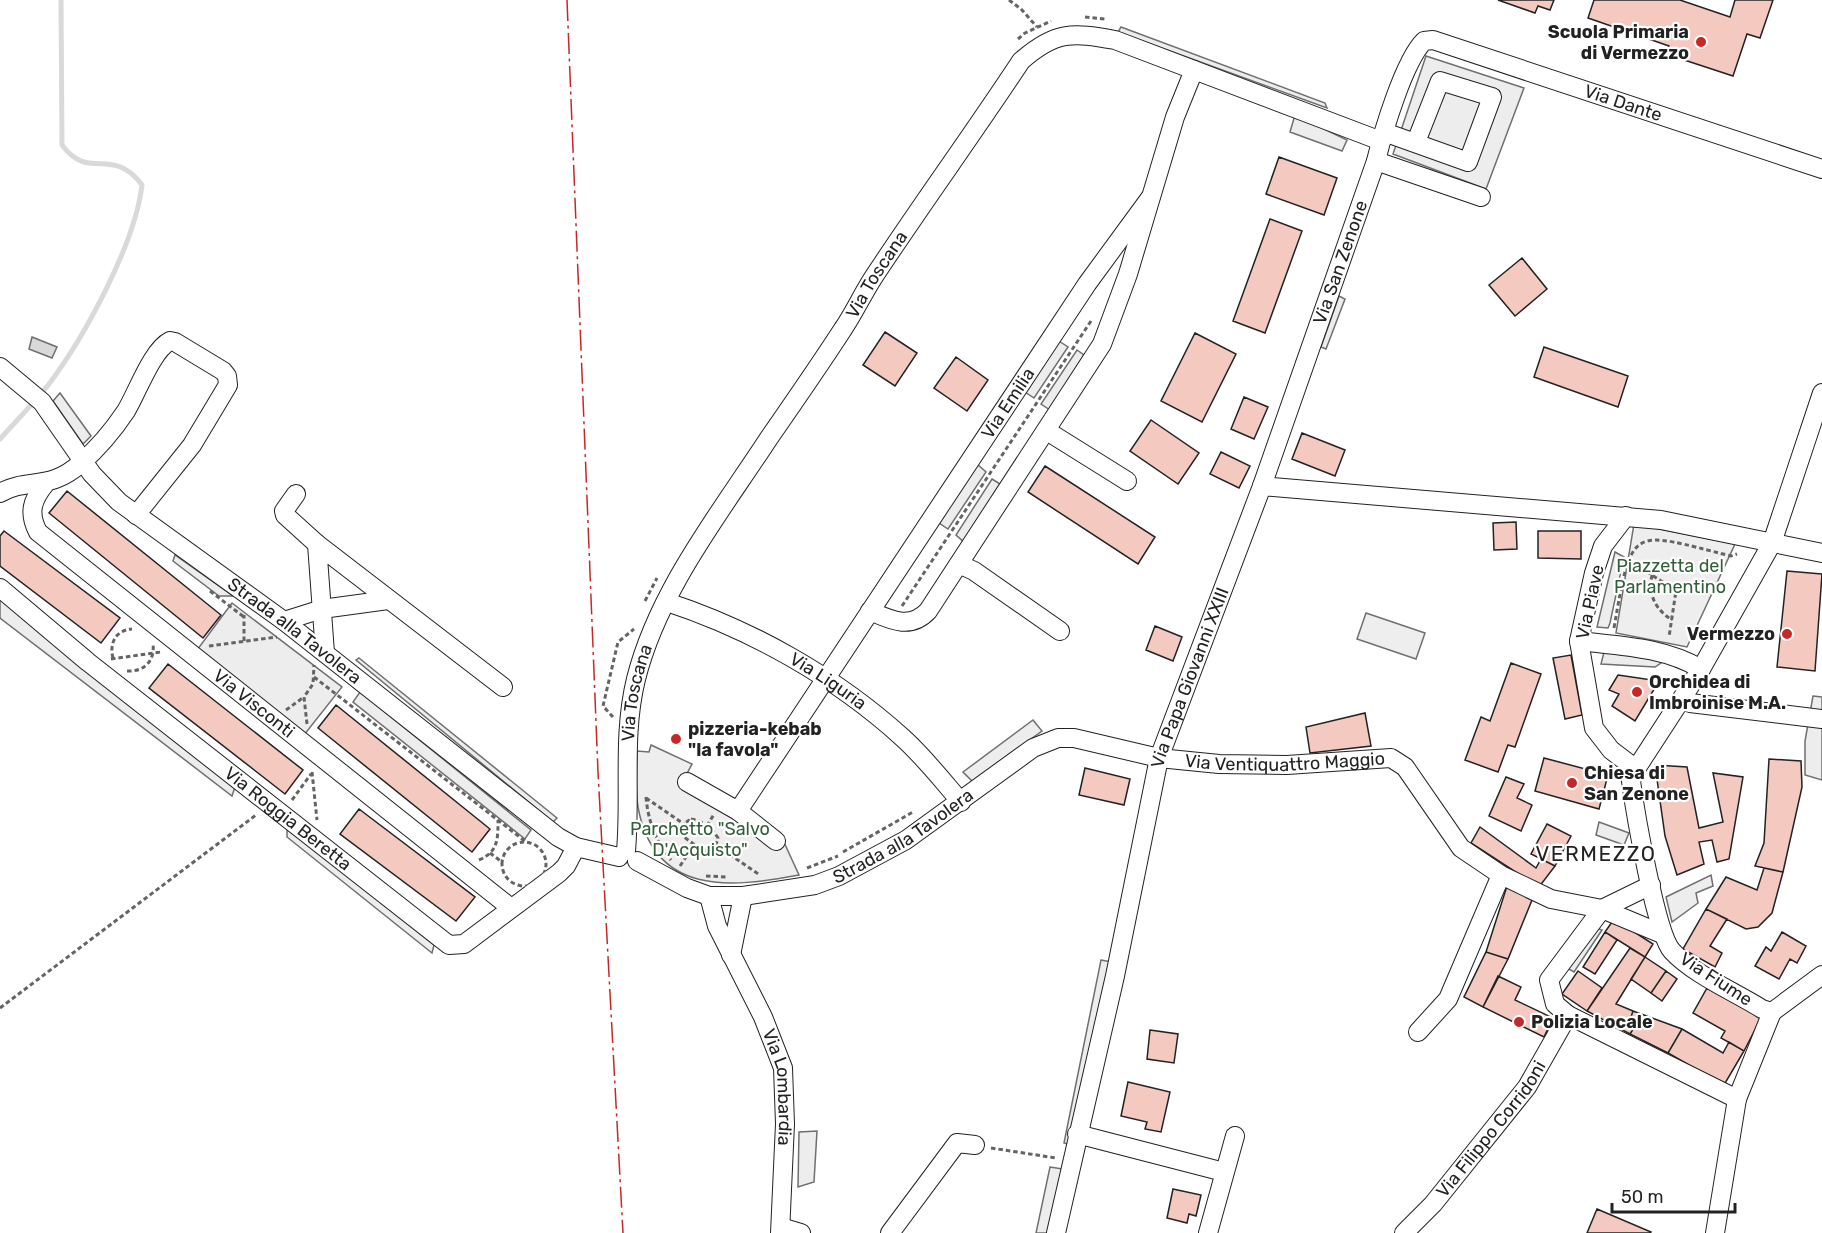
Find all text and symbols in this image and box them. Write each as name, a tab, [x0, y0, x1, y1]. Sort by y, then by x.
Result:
place label: Scuola Primaria di Vermezzo	[1548, 21, 1689, 64]
marker: Scuola Primaria di Vermezzo	[1694, 35, 1708, 49]
street label: Via Dante	[1581, 80, 1665, 126]
street label: Via San Zenone	[1309, 197, 1372, 327]
street label: Via Toscana	[841, 227, 912, 322]
street label: Via Emilia	[977, 364, 1039, 443]
park label: Piazzetta del Parlamentino	[1614, 555, 1726, 598]
street label: Via Piave	[1571, 563, 1609, 641]
street label: Strada alla Tavolera	[223, 573, 366, 689]
street label: Via Papa Giovanni XXIII	[1146, 584, 1234, 770]
place label: Vermezzo	[1687, 623, 1775, 645]
marker: Vermezzo	[1780, 627, 1794, 641]
street label: Via Toscana	[617, 641, 657, 742]
street label: Via Liguria	[786, 648, 871, 714]
street label: Via Visconti	[209, 665, 299, 743]
place label: Orchidea di Imbroinise M.A.	[1649, 671, 1786, 714]
marker: Orchidea di Imbroinise M.A.	[1630, 685, 1644, 699]
place label: pizzeria-kebab "la favola"	[688, 718, 822, 761]
marker: pizzeria-kebab "la favola"	[669, 732, 683, 746]
street label: Via Ventiquattro Maggio	[1184, 747, 1386, 776]
street label: Via Roggia Beretta	[220, 762, 356, 875]
place label: Chiesa di San Zenone	[1584, 762, 1689, 805]
marker: Chiesa di San Zenone	[1565, 776, 1579, 790]
street label: Strada alla Tavolera	[830, 784, 978, 888]
park label: Parchetto "Salvo D'Acquisto"	[630, 818, 770, 861]
district label: VERMEZZO	[1536, 841, 1656, 866]
street label: Via Fiume	[1676, 947, 1756, 1011]
place label: Polizia Locale	[1531, 1011, 1653, 1033]
marker: Polizia Locale	[1512, 1015, 1526, 1029]
street label: Via Lombardia	[758, 1025, 796, 1146]
street label: Via Filippo Corridoni	[1432, 1057, 1551, 1202]
scale bar	[1612, 1176, 1735, 1214]
text: 50 m	[1621, 1186, 1664, 1208]

